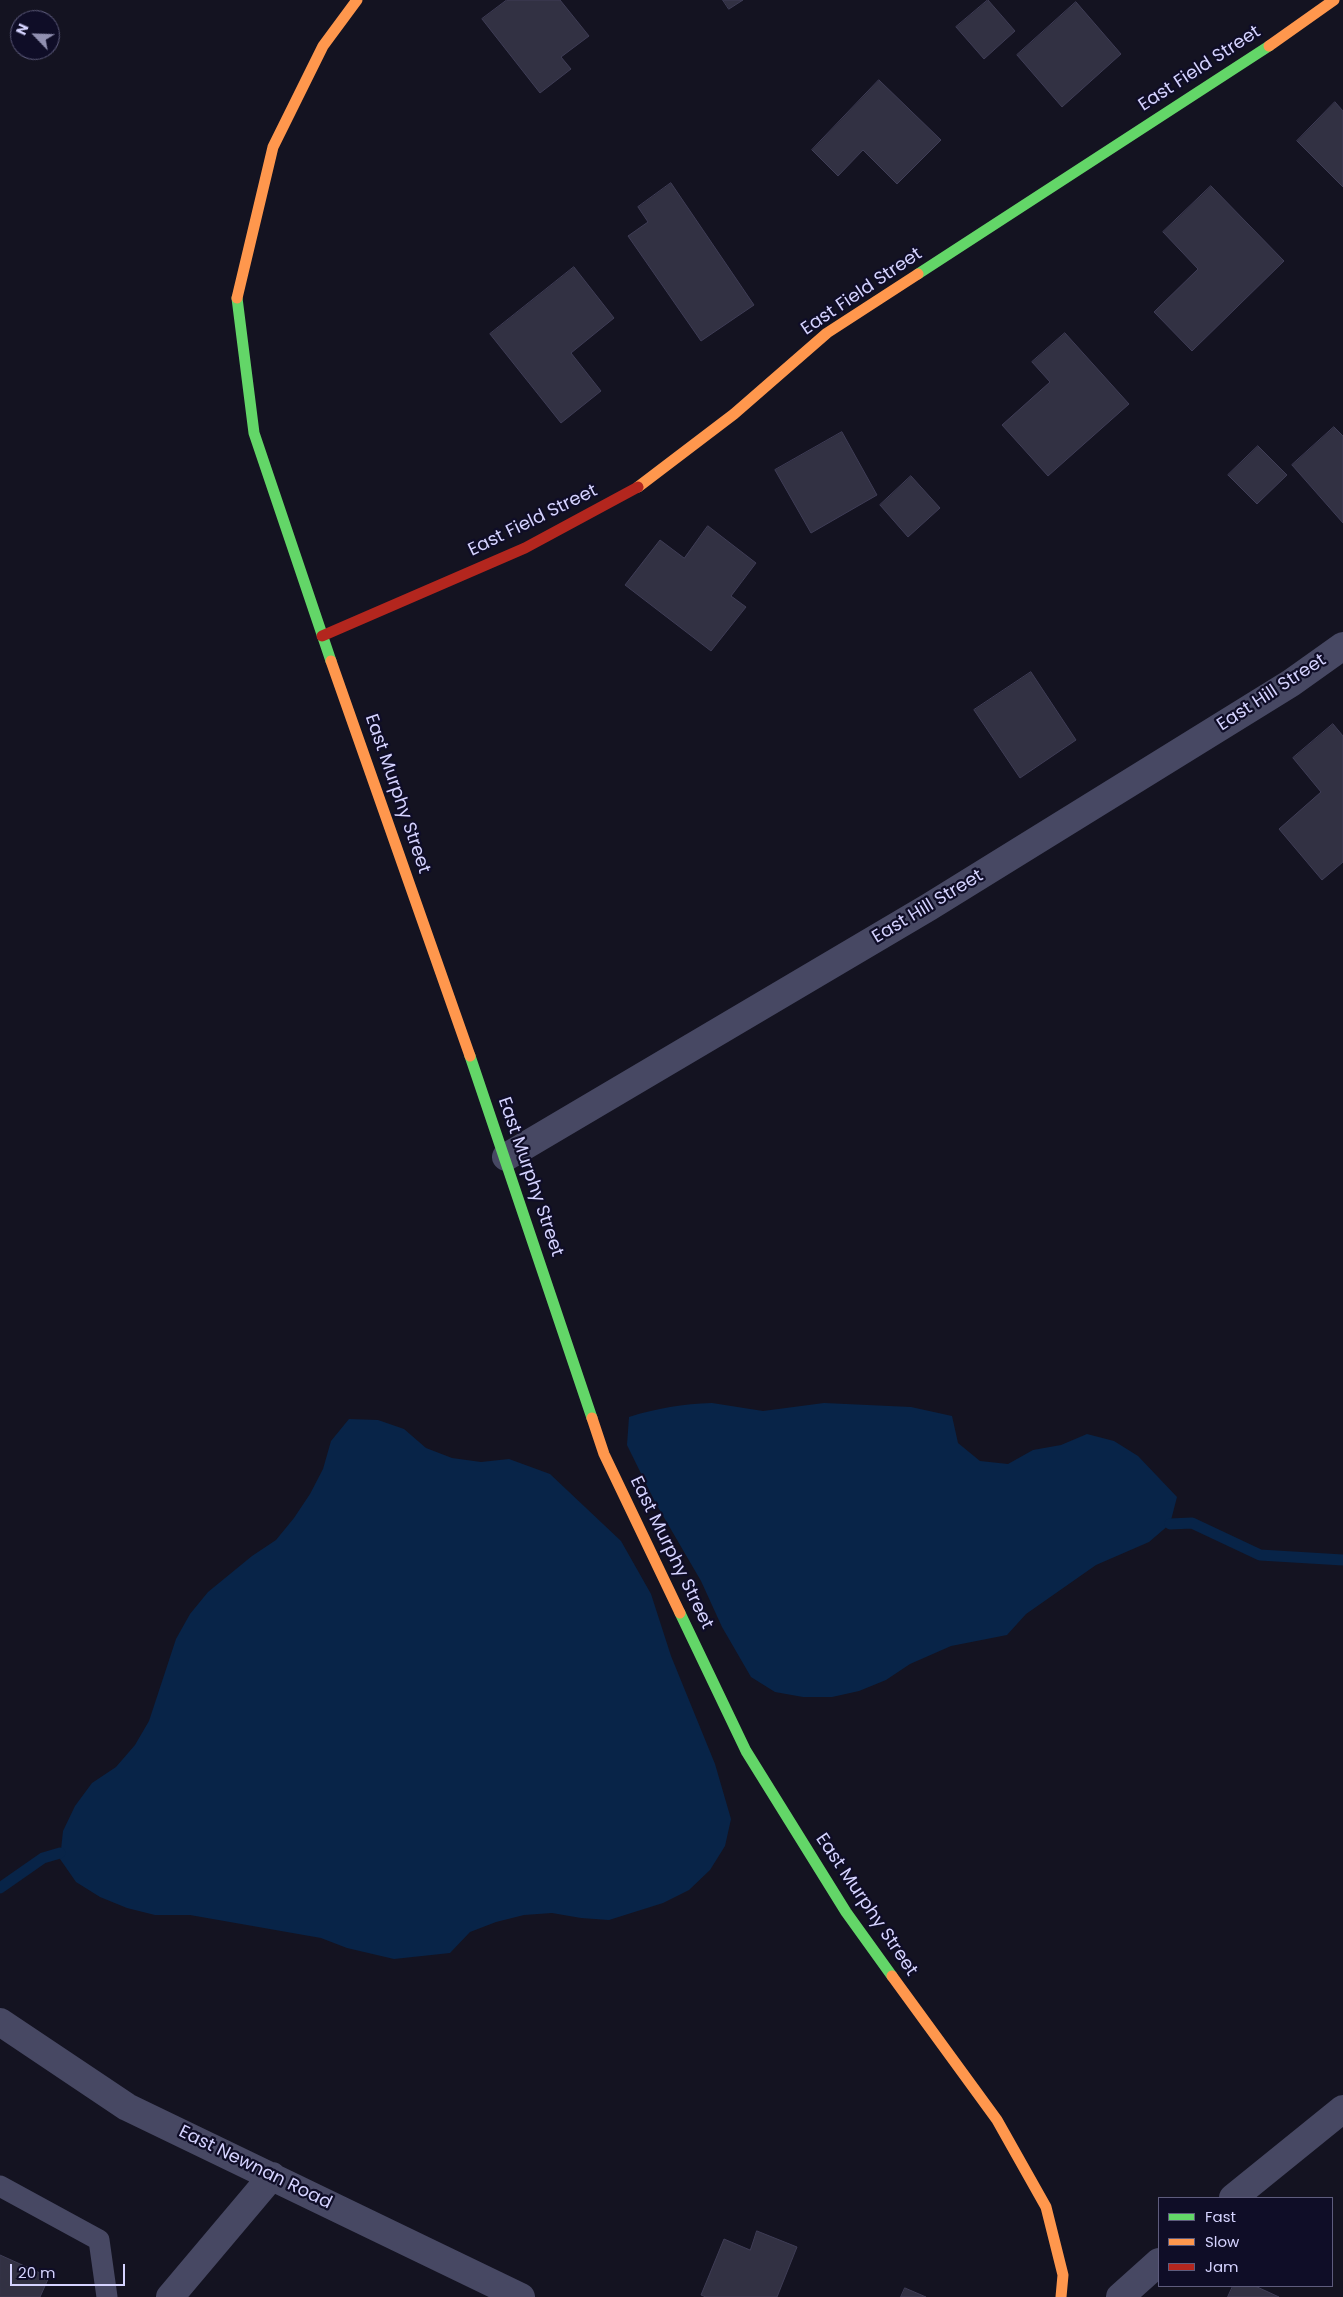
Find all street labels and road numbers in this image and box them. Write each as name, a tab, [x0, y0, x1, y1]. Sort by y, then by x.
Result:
street label: East Field Street	[1135, 22, 1265, 116]
street label: East Field Street	[798, 244, 926, 340]
street label: East Field Street	[465, 480, 601, 562]
street label: East Hill Street	[1214, 650, 1330, 736]
street label: East Murphy Street	[360, 711, 434, 877]
street label: East Hill Street	[869, 865, 987, 949]
street label: East Murphy Street	[493, 1094, 567, 1260]
street label: East Murphy Street	[625, 1473, 717, 1633]
street label: East Murphy Street	[810, 1830, 922, 1980]
street label: East Newnan Road	[175, 2122, 335, 2214]

